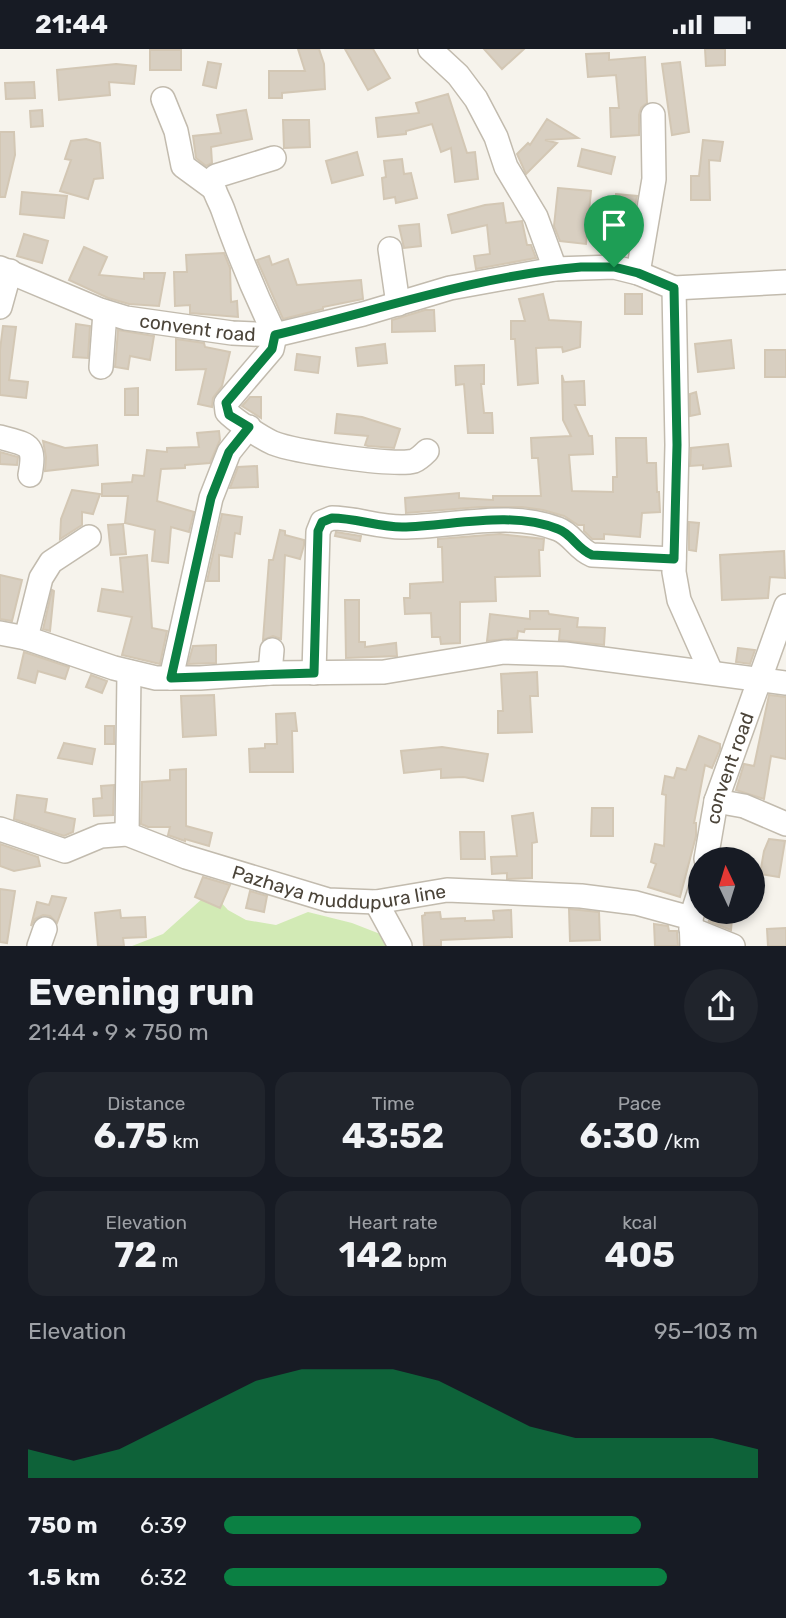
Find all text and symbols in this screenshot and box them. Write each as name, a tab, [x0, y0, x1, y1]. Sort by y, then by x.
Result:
text: 21:44	[35, 9, 108, 40]
pin	[584, 195, 644, 267]
icon: arrive	[595, 206, 633, 244]
street label: convent road	[138, 309, 256, 346]
street label: convent road	[701, 709, 759, 826]
north arrow	[688, 847, 765, 924]
map controls	[688, 847, 765, 924]
street label: Pazhaya muddupura line	[229, 861, 448, 914]
text: Evening run	[28, 969, 254, 1015]
button: share	[684, 969, 758, 1043]
text: 21:44 · 9 × 750 m	[28, 1018, 209, 1046]
text: Distance	[107, 1092, 185, 1115]
text: Time	[371, 1092, 415, 1115]
text: Pace	[618, 1092, 661, 1115]
text: 6.75	[93, 1115, 168, 1157]
text: 43:52	[342, 1115, 444, 1157]
text: 6:30	[579, 1115, 659, 1157]
text: km	[168, 1130, 199, 1153]
text: /km	[659, 1130, 700, 1153]
text: Elevation	[106, 1211, 187, 1234]
text: Heart rate	[348, 1211, 438, 1234]
text: kcal	[622, 1211, 657, 1234]
text: 72	[114, 1234, 157, 1276]
text: 142	[339, 1234, 403, 1276]
text: 405	[605, 1234, 675, 1276]
text: m	[157, 1249, 179, 1272]
text: bpm	[403, 1249, 447, 1272]
text: Elevation	[28, 1317, 127, 1345]
text: 95–103 m	[654, 1317, 758, 1345]
text: 750 m	[28, 1511, 98, 1539]
text: 6:39	[140, 1511, 187, 1539]
text: 1.5 km	[28, 1563, 100, 1591]
text: 6:32	[140, 1563, 187, 1591]

